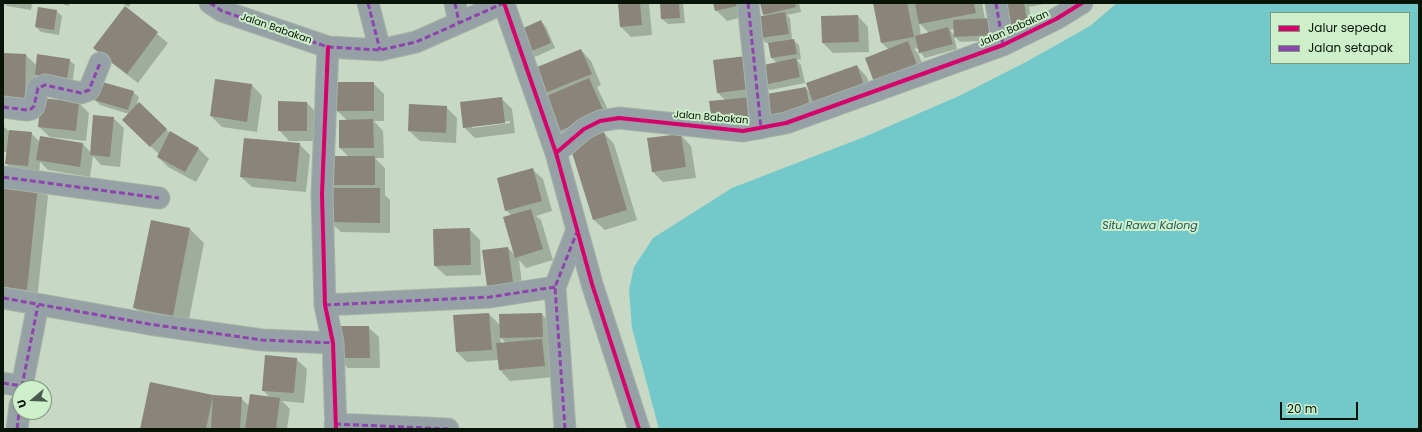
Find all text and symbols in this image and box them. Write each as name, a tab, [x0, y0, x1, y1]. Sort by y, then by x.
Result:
street label: Jalan Babakan	[977, 8, 1051, 50]
street label: Jalan Babakan	[239, 11, 313, 47]
legend	[1270, 12, 1410, 64]
text: Jalur sepeda	[1308, 19, 1386, 36]
text: Jalan setapak	[1308, 39, 1393, 56]
street label: Jalan Babakan	[673, 109, 749, 127]
water label: Situ Rawa Kalong	[1102, 219, 1198, 233]
north arrow	[12, 380, 52, 420]
scale bar	[1282, 394, 1360, 420]
text: U	[13, 397, 30, 410]
text: 20 m	[1287, 400, 1317, 417]

